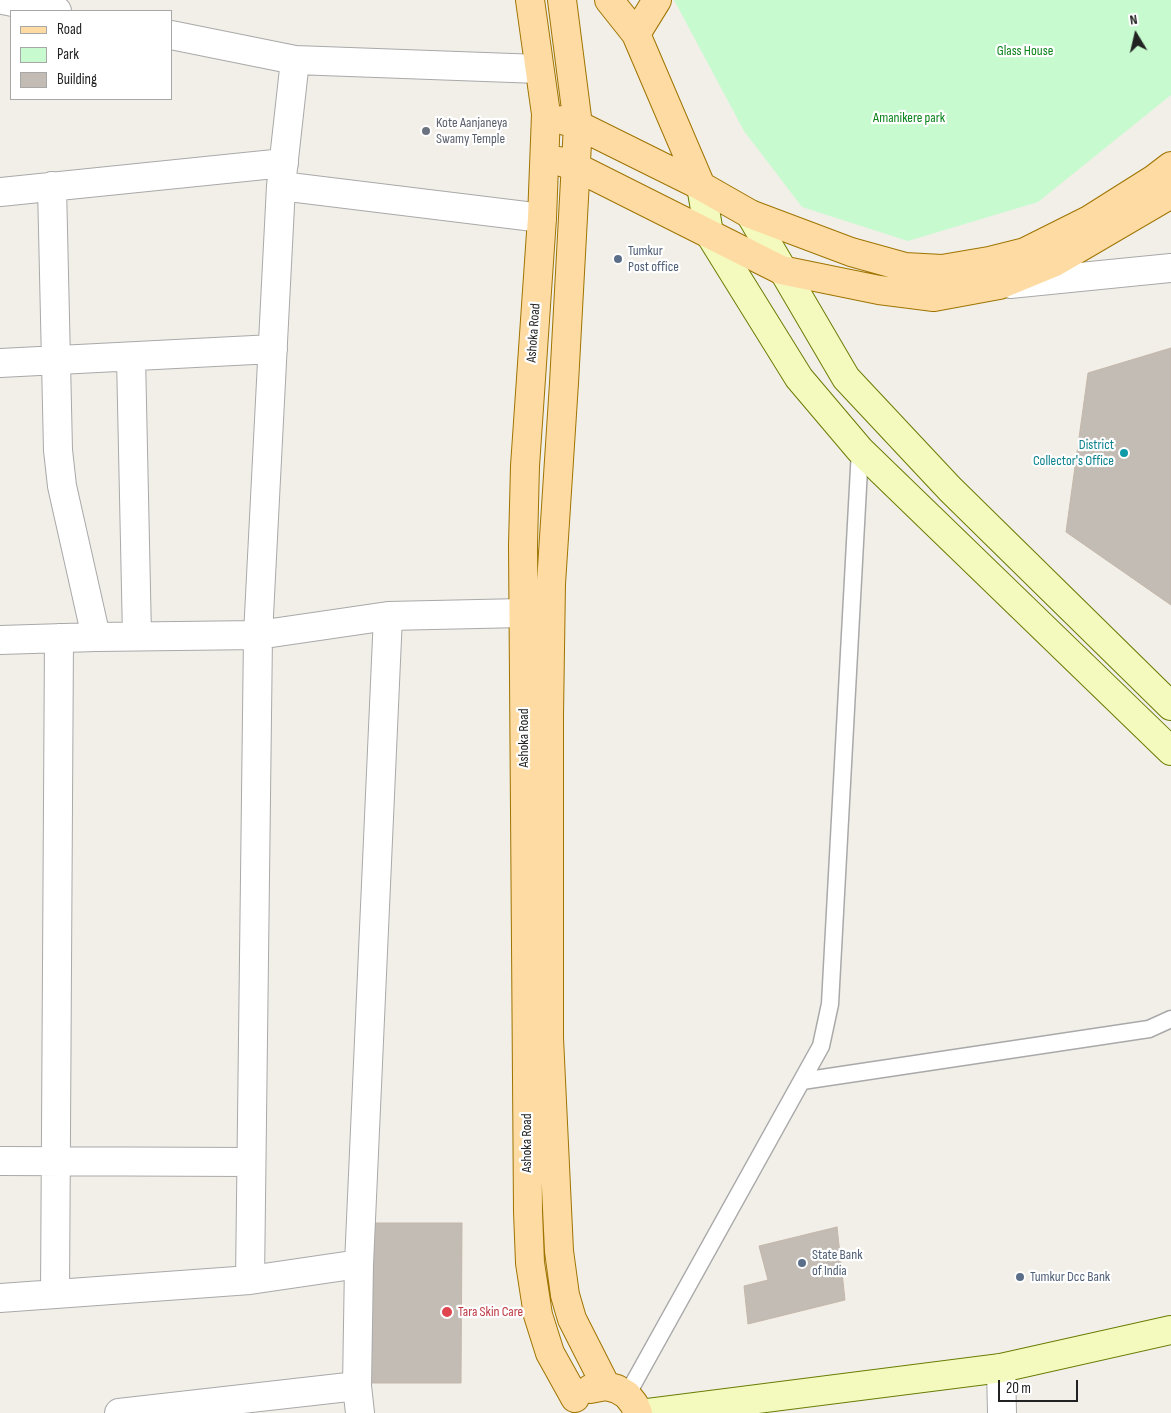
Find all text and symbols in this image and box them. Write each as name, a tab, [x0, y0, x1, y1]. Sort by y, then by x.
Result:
legend	[10, 10, 172, 100]
north arrow	[1111, 10, 1161, 60]
text: N	[1129, 11, 1139, 29]
text: Road	[57, 20, 82, 39]
park label: Glass House	[997, 43, 1053, 59]
text: Park	[57, 45, 79, 64]
text: Building	[57, 70, 97, 89]
park label: Amanikere park	[873, 110, 945, 126]
place label: Kote Aanjaneya Swamy Temple	[436, 115, 507, 148]
marker: Kote Aanjaneya Swamy Temple	[420, 125, 432, 137]
place label: Tumkur Post office	[628, 243, 679, 276]
marker: Tumkur Post office	[612, 253, 624, 265]
street label: Ashoka Road	[524, 303, 544, 363]
place label: District Collector's Office	[1033, 437, 1114, 470]
marker: District Collector's Office	[1118, 447, 1130, 459]
street label: Ashoka Road	[516, 708, 532, 768]
street label: Ashoka Road	[519, 1113, 535, 1173]
place label: State Bank of India	[812, 1247, 863, 1280]
marker: State Bank of India	[796, 1257, 808, 1269]
place label: Tumkur Dcc Bank	[1030, 1269, 1110, 1285]
marker: Tumkur Dcc Bank	[1014, 1271, 1026, 1283]
place label: Tara Skin Care	[458, 1304, 523, 1320]
marker: Tara Skin Care	[440, 1305, 454, 1319]
scale bar	[1001, 1370, 1081, 1402]
text: 20 m	[1006, 1379, 1031, 1398]

